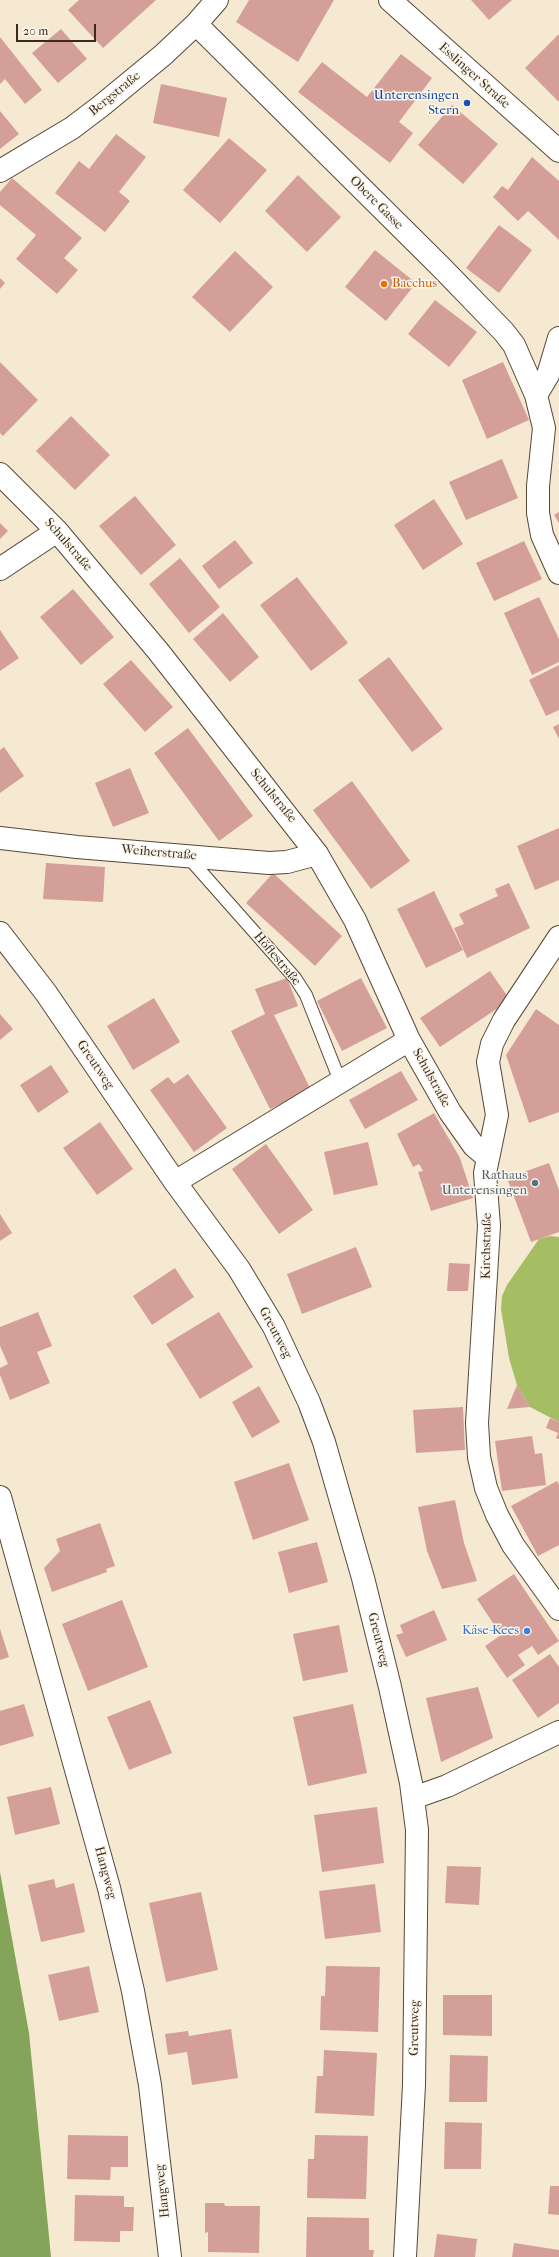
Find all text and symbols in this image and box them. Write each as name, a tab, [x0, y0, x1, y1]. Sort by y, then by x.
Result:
scale bar	[18, 16, 98, 42]
text: 20 m	[23, 24, 48, 38]
street label: Esslinger Straße	[435, 40, 513, 112]
street label: Bergstraße	[86, 68, 144, 120]
place label: Unterensingen Stern	[374, 88, 459, 119]
marker: Unterensingen Stern	[462, 98, 472, 108]
street label: Obere Gasse	[346, 173, 406, 233]
place label: Bacchus	[392, 276, 437, 292]
marker: Bacchus	[379, 279, 389, 289]
street label: Schulstraße	[41, 515, 95, 575]
street label: Schulstraße	[246, 766, 300, 826]
street label: Weiherstraße	[121, 842, 197, 864]
street label: Höflestraße	[250, 929, 304, 989]
street label: Greutweg	[73, 1038, 117, 1092]
street label: Schulstraße	[408, 1046, 454, 1110]
place label: Rathaus Unterensingen	[442, 1168, 527, 1199]
marker: Rathaus Unterensingen	[530, 1178, 540, 1188]
street label: Kirchstraße	[479, 1213, 495, 1279]
street label: Greutweg	[255, 1305, 295, 1361]
street label: Greutweg	[364, 1611, 392, 1669]
place label: Käse-Kees	[462, 1623, 519, 1639]
marker: Käse-Kees	[522, 1626, 532, 1636]
street label: Hangweg	[90, 1845, 120, 1901]
street label: Greutweg	[407, 2000, 423, 2056]
street label: Hangweg	[152, 2163, 174, 2219]

